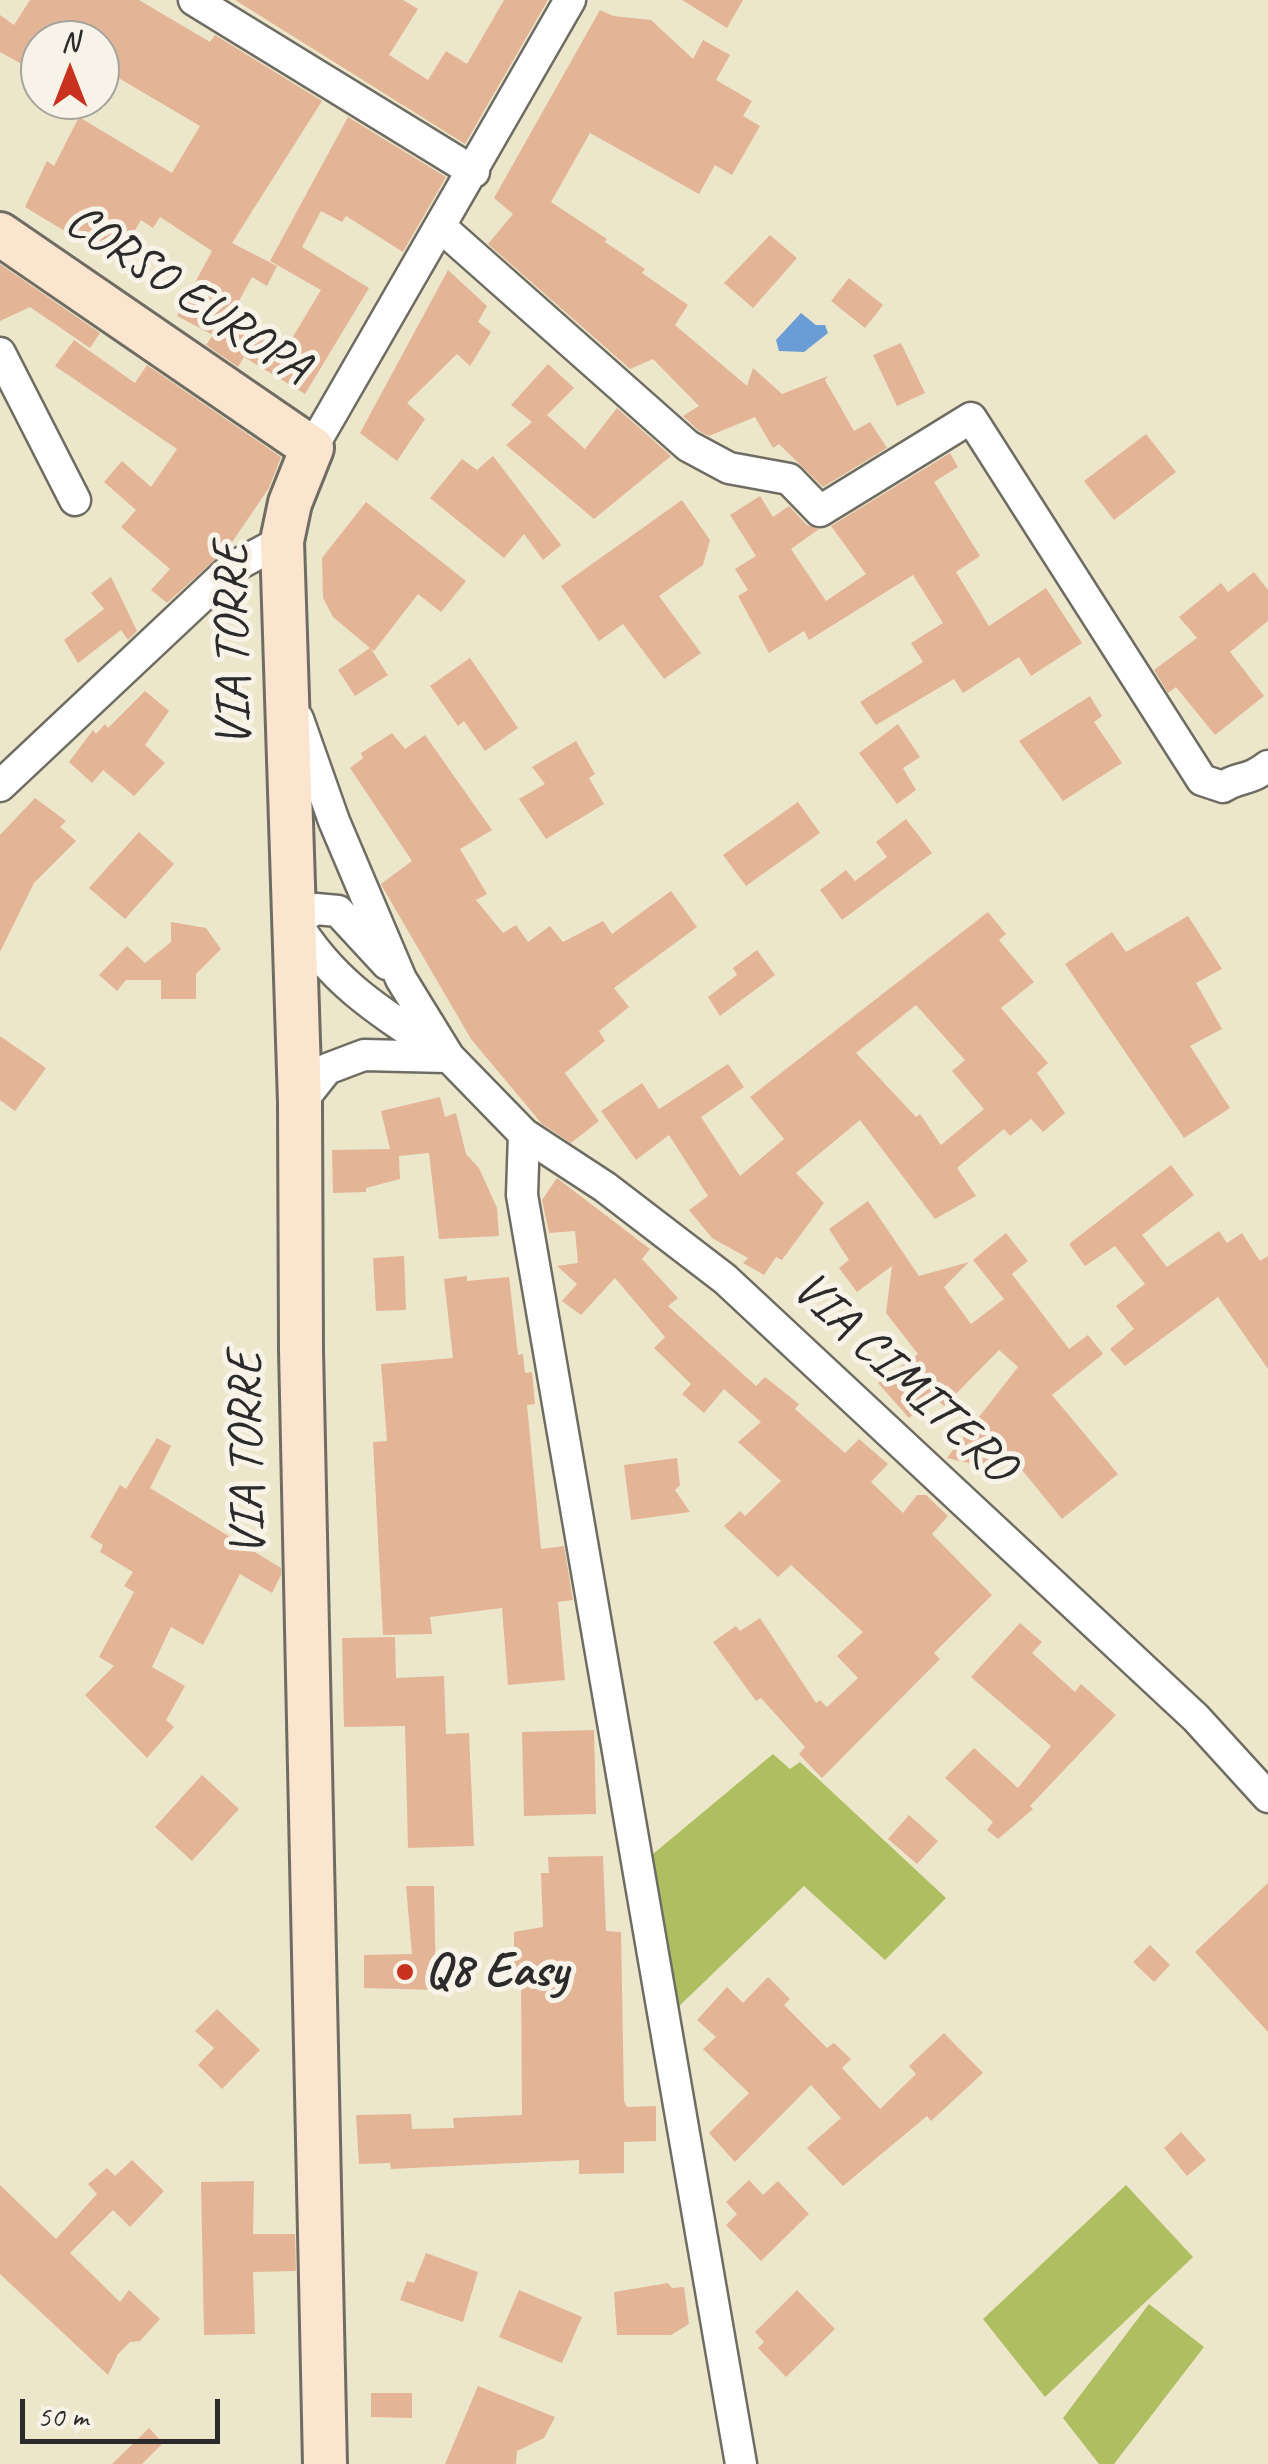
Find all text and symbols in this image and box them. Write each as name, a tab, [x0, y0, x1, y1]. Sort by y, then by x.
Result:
north arrow	[20, 20, 120, 120]
text: N	[61, 24, 79, 59]
street label: CORSO EUROPA	[54, 191, 320, 399]
street label: VIA TORRE	[202, 542, 266, 748]
street label: VIA CIMITERO	[779, 1260, 1027, 1496]
street label: VIA TORRE	[216, 1351, 280, 1557]
place label: Q8 Easy	[425, 1942, 568, 2002]
marker: Q8 Easy	[394, 1961, 416, 1983]
scale bar	[25, 2379, 225, 2441]
text: 50 m	[37, 2397, 88, 2435]

